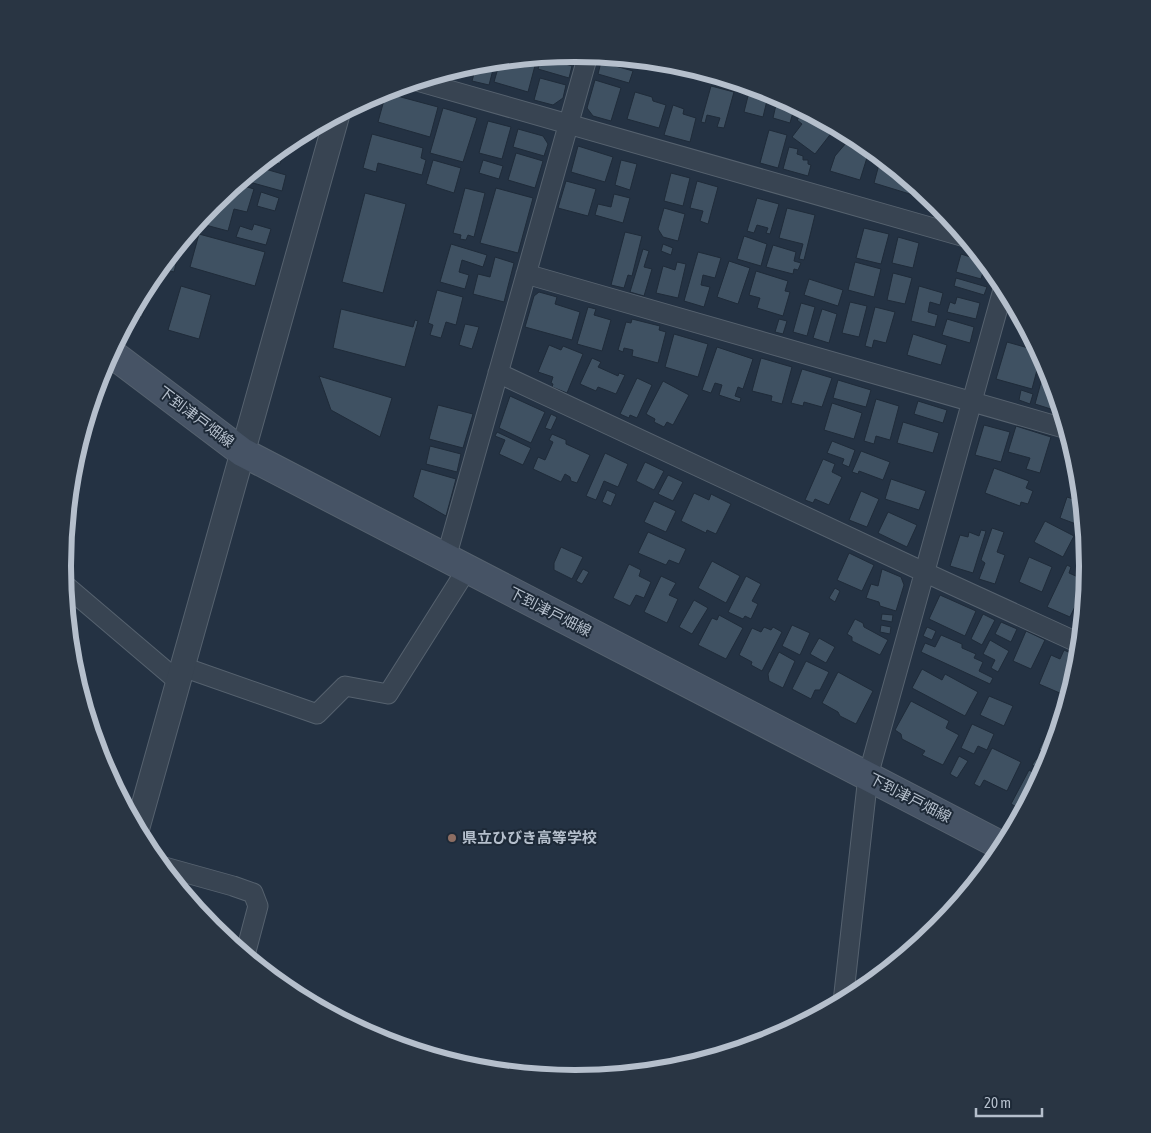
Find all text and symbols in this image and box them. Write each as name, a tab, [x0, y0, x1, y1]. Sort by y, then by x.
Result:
street label: 下到津戸畑線	[155, 383, 237, 450]
street label: 下到津戸畑線	[506, 584, 594, 640]
street label: 下到津戸畑線	[866, 770, 954, 826]
place label: 県立ひびき高等学校	[462, 829, 597, 846]
marker: 県立ひびき高等学校	[446, 832, 458, 844]
scale bar	[976, 1086, 1042, 1118]
text: 20 m	[984, 1094, 1011, 1111]

